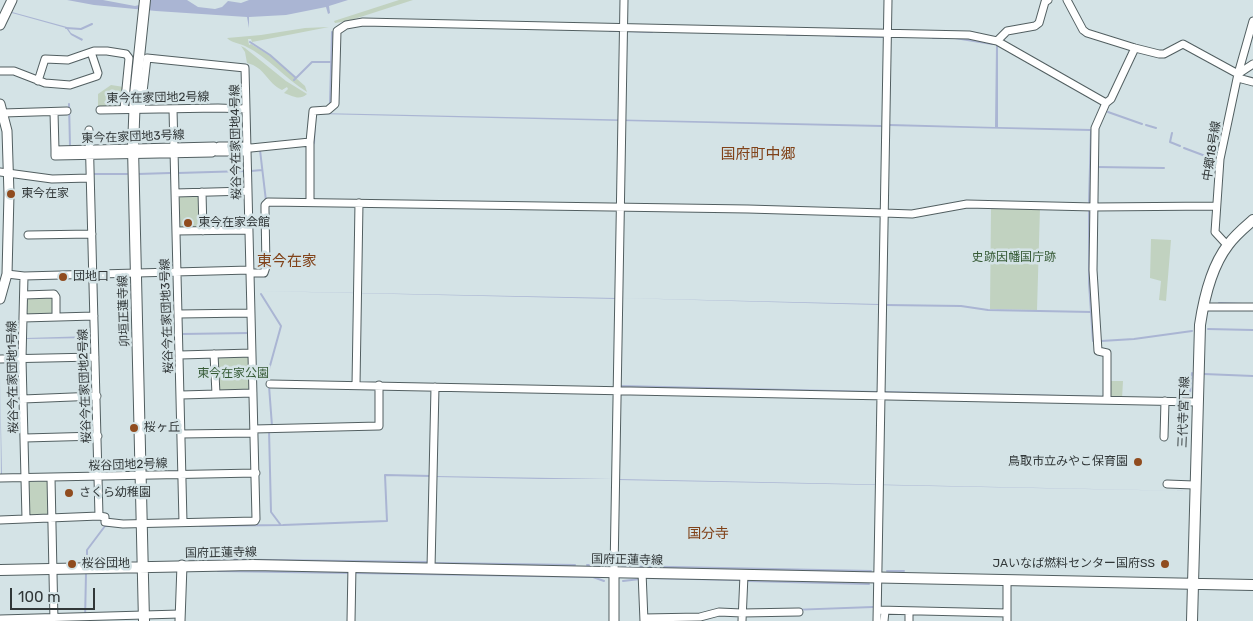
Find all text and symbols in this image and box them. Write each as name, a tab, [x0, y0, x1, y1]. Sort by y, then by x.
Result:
street label: 桜谷今在家団地4号線	[228, 84, 244, 200]
street label: 東今在家団地2号線	[106, 90, 210, 106]
street label: 中郷18号線	[1200, 120, 1224, 182]
street label: 東今在家団地3号線	[81, 128, 185, 146]
district label: 国府町中郷	[721, 146, 795, 164]
place label: 東今在家	[21, 187, 69, 201]
marker: 東今在家	[5, 188, 17, 200]
place label: 東今在家会館	[198, 216, 270, 230]
marker: 東今在家会館	[182, 217, 194, 229]
park label: 史跡因幡国庁跡	[972, 251, 1056, 265]
district label: 東今在家	[257, 253, 317, 271]
street label: 桜谷今在家団地3号線	[158, 258, 176, 374]
place label: 団地口	[73, 270, 109, 284]
marker: 団地口	[57, 271, 69, 283]
street label: 卯垣正蓮寺線	[116, 275, 132, 347]
street label: 桜谷今在家団地1号線	[5, 320, 21, 434]
street label: 桜谷今在家団地2号線	[76, 328, 94, 444]
park label: 東今在家公園	[197, 367, 269, 381]
street label: 三代寺宮下線	[1176, 376, 1192, 448]
place label: 桜ヶ丘	[144, 421, 180, 435]
marker: 桜ヶ丘	[128, 422, 140, 434]
place label: 鳥取市立みやこ保育園	[1008, 455, 1128, 469]
street label: 桜谷団地2号線	[88, 456, 168, 474]
marker: 鳥取市立みやこ保育園	[1132, 456, 1144, 468]
place label: さくら幼稚園	[79, 486, 151, 500]
marker: さくら幼稚園	[63, 487, 75, 499]
district label: 国分寺	[687, 526, 729, 542]
street label: 国府正蓮寺線	[185, 545, 257, 561]
street label: 国府正蓮寺線	[591, 552, 663, 568]
place label: 桜谷団地	[82, 557, 130, 571]
place label: JAいなば燃料センター国府SS	[993, 557, 1155, 571]
marker: 桜谷団地	[66, 558, 78, 570]
marker: JAいなば燃料センター国府SS	[1159, 558, 1171, 570]
scale bar	[12, 578, 98, 610]
text: 100 m	[18, 588, 60, 606]

